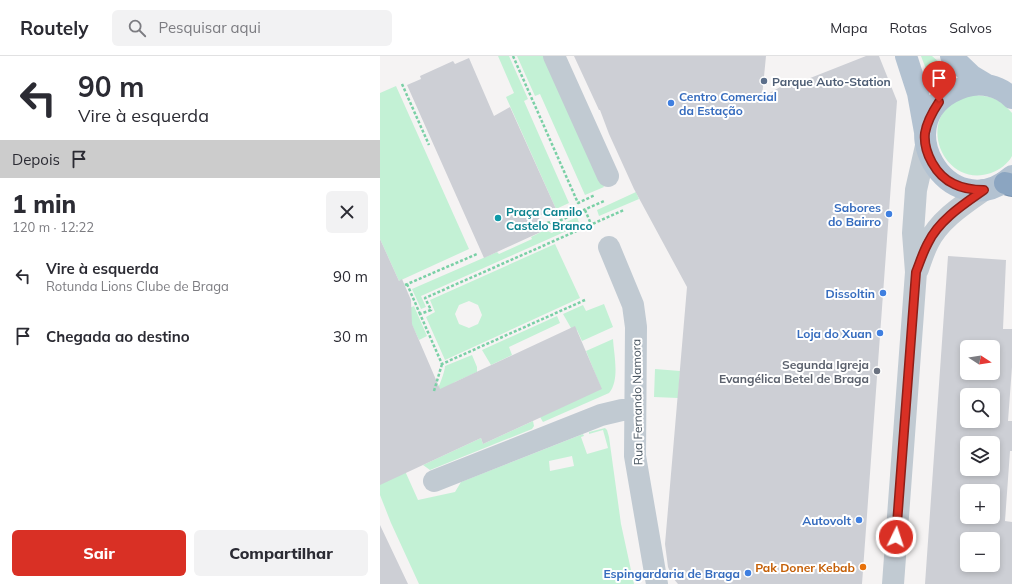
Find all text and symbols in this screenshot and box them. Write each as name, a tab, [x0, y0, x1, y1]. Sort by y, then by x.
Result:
search box	[112, 10, 392, 46]
text: Routely	[20, 16, 88, 40]
icon: search	[126, 17, 148, 39]
text: Pesquisar aqui	[158, 18, 261, 37]
text: Mapa	[830, 19, 868, 37]
text: Rotas	[890, 19, 927, 37]
text: Salvos	[949, 19, 992, 37]
pin	[922, 61, 956, 102]
icon: arrive	[928, 67, 950, 89]
text: 90 m	[78, 69, 144, 104]
icon: left	[12, 72, 64, 124]
place label: Parque Auto-Station	[772, 74, 891, 89]
marker: Parque Auto-Station	[759, 76, 769, 86]
place label: Centro Comercial da Estação	[679, 89, 777, 118]
marker: Centro Comercial da Estação	[666, 98, 676, 108]
text: Vire à esquerda	[78, 104, 209, 127]
icon: arrive	[68, 148, 90, 170]
text: Depois	[12, 150, 60, 169]
text: 1 min	[12, 189, 76, 219]
button: close	[326, 191, 368, 233]
place label: Sabores do Bairro	[828, 200, 881, 229]
place label: Praça Camilo Castelo Branco	[506, 204, 593, 233]
marker: Sabores do Bairro	[884, 209, 894, 219]
marker: Praça Camilo Castelo Branco	[493, 213, 503, 223]
text: 120 m · 12:22	[12, 219, 94, 235]
text: Vire à esquerda	[46, 259, 159, 278]
icon: left	[12, 265, 34, 287]
text: 90 m	[333, 267, 368, 286]
text: Rotunda Lions Clube de Braga	[46, 278, 229, 294]
place label: Dissoltin	[826, 286, 875, 301]
marker: Dissoltin	[878, 288, 888, 298]
icon: arrive	[12, 325, 34, 347]
place label: Loja do Xuan	[797, 326, 872, 341]
text: Chegada ao destino	[46, 327, 190, 346]
text: 30 m	[333, 327, 368, 346]
marker: Loja do Xuan	[875, 328, 885, 338]
street label: Rua Fernando Namora	[628, 339, 646, 465]
north arrow	[960, 340, 1000, 380]
map controls	[960, 340, 1000, 572]
place label: Segunda Igreja Evangélica Betel de Braga	[719, 357, 869, 386]
marker: Segunda Igreja Evangélica Betel de Braga	[872, 366, 882, 376]
button: search	[960, 388, 1000, 428]
button: layers	[960, 436, 1000, 476]
button: +	[960, 484, 1000, 524]
place label: Autovolt	[802, 513, 851, 528]
marker: Autovolt	[854, 515, 864, 525]
position arrow	[875, 516, 917, 558]
button: Sair	[12, 530, 186, 576]
button: Compartilhar	[194, 530, 368, 576]
button: −	[960, 532, 1000, 572]
place label: Pak Doner Kebab	[755, 560, 855, 575]
marker: Pak Doner Kebab	[858, 562, 868, 572]
place label: Espingardaria de Braga	[604, 566, 740, 581]
marker: Espingardaria de Braga	[743, 568, 753, 578]

